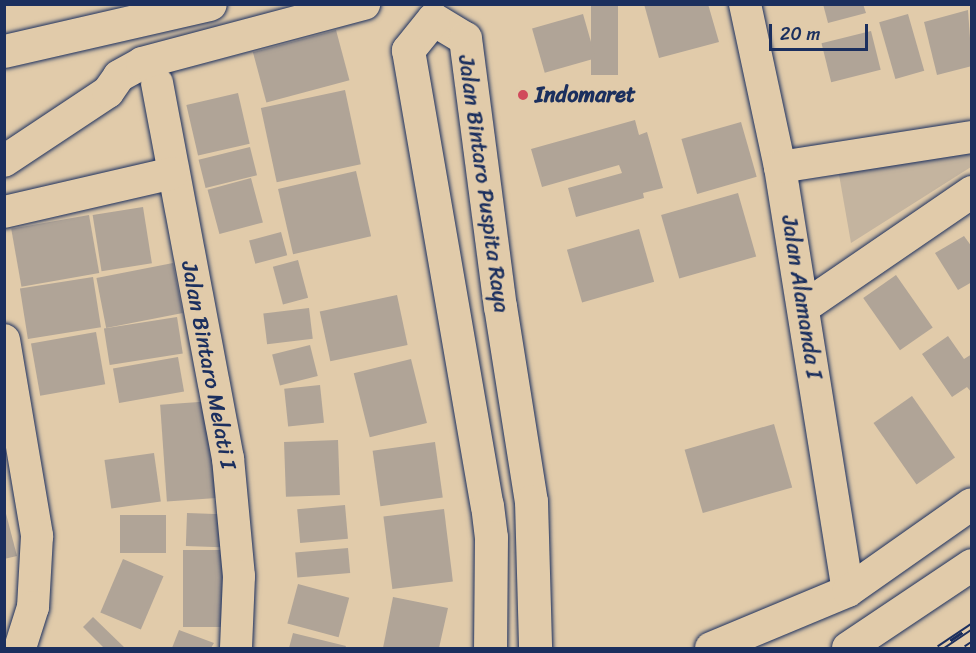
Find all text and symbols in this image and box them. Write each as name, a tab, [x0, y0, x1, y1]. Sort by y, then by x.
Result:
scale bar	[772, 12, 871, 50]
text: 20 m	[780, 18, 820, 50]
street label: Jalan Bintaro Puspita Raya	[453, 54, 515, 314]
place label: Indomaret	[535, 82, 636, 108]
marker: Indomaret	[516, 88, 530, 102]
street label: Jalan Alamanda I	[776, 213, 828, 381]
street label: Jalan Bintaro Melati I	[176, 259, 242, 471]

